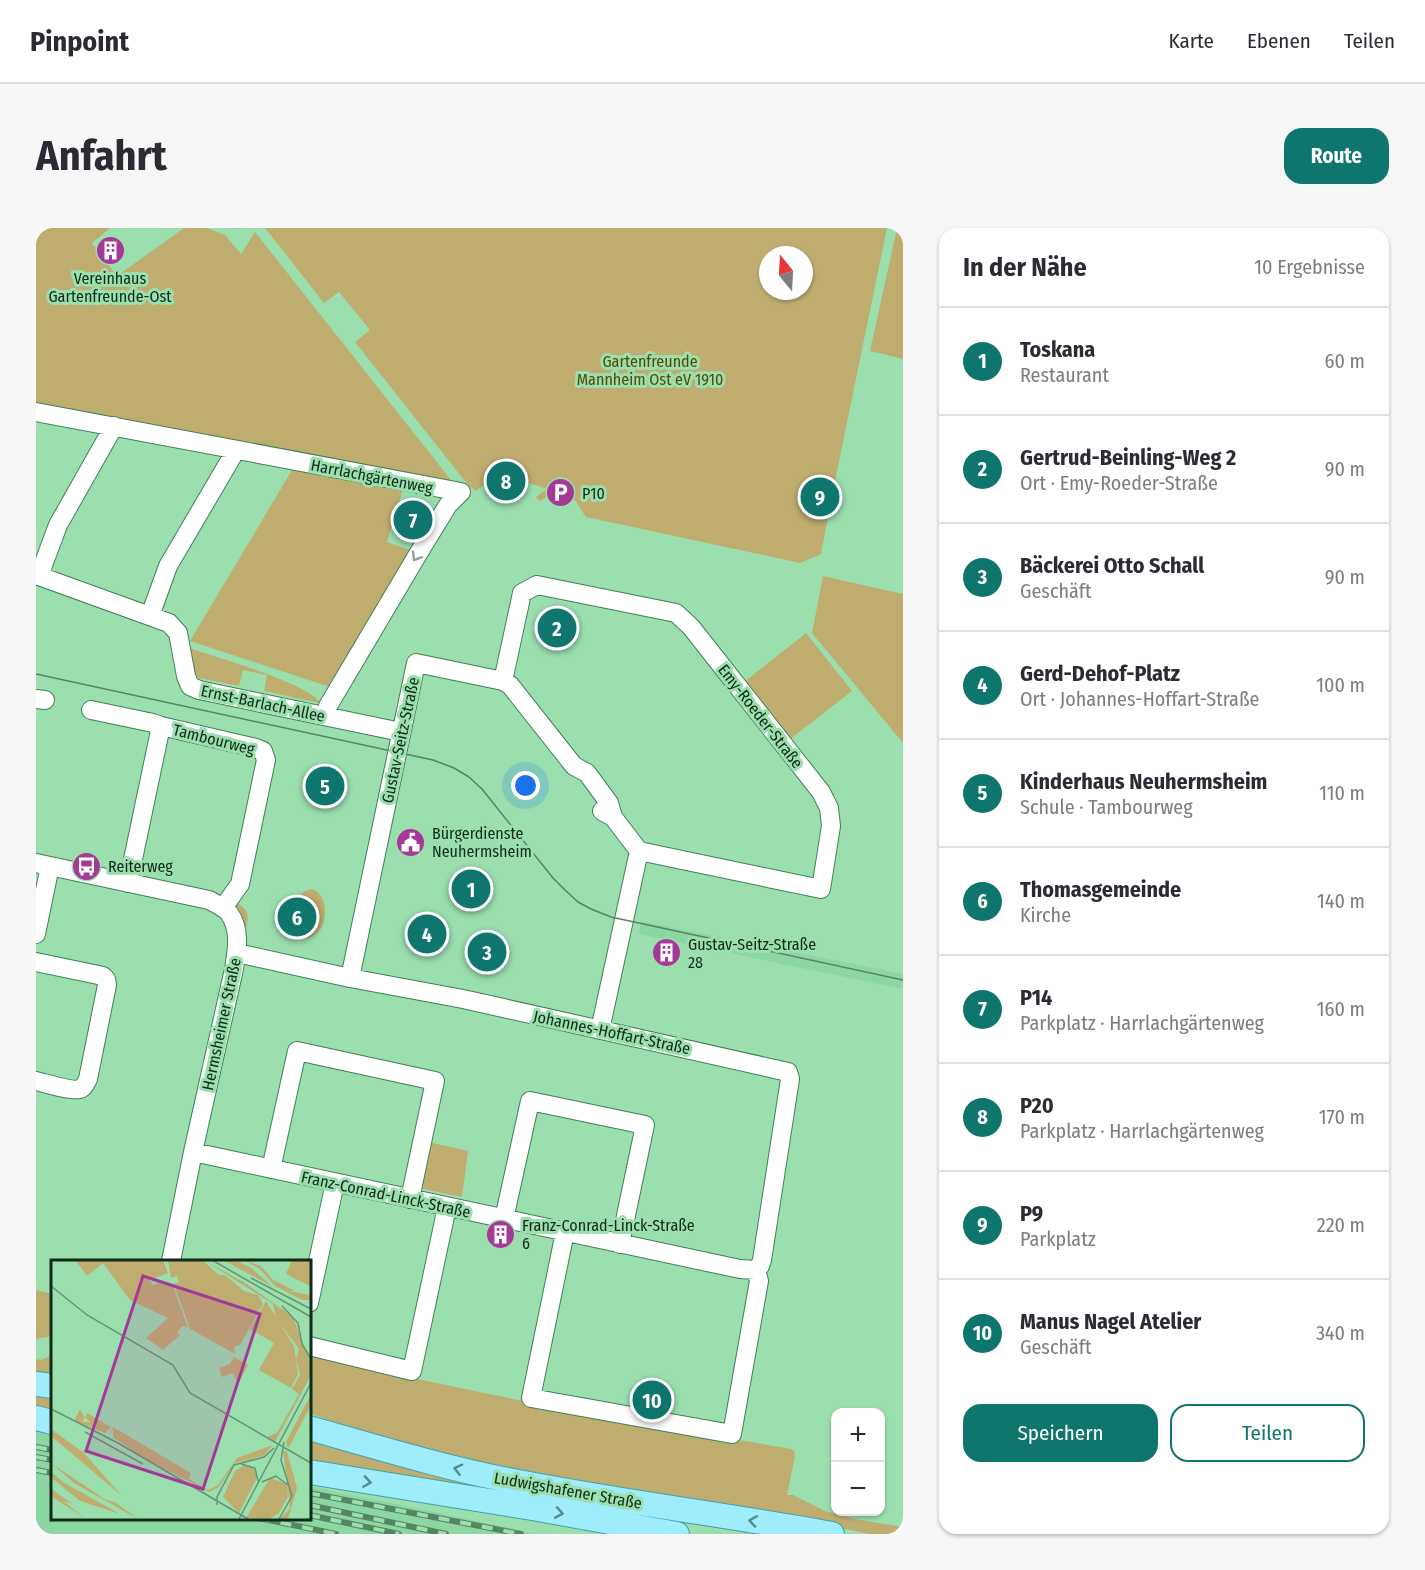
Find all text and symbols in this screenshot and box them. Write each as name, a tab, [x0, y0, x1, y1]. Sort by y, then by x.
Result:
text: Pinpoint	[30, 25, 129, 58]
text: Karte	[1168, 28, 1214, 54]
text: Ebenen	[1247, 28, 1311, 54]
text: Teilen	[1344, 28, 1395, 54]
button: Route	[1284, 128, 1389, 184]
text: Anfahrt	[36, 131, 167, 181]
building icon: Vereinhaus Gartenfreunde-Ost	[94, 234, 126, 266]
north arrow	[759, 246, 813, 300]
text: In der Nähe	[963, 252, 1087, 283]
text: 10 Ergebnisse	[1254, 255, 1365, 279]
place label: Vereinhaus Gartenfreunde-Ost	[48, 269, 172, 306]
text: Toskana	[1020, 336, 1095, 363]
text: 1	[978, 349, 987, 373]
text: 60 m	[1325, 349, 1365, 373]
park label: Gartenfreunde Mannheim Ost eV 1910	[577, 352, 723, 389]
text: Restaurant	[1020, 363, 1109, 387]
text: Gertrud-Beinling-Weg 2	[1020, 444, 1236, 471]
street label: Harrlachgärtenweg	[309, 455, 435, 498]
text: 2	[978, 457, 987, 481]
text: 90 m	[1325, 457, 1365, 481]
pin: 8	[486, 458, 526, 504]
text: Ort · Emy-Roeder-Straße	[1020, 471, 1218, 495]
pin: 9	[800, 474, 840, 520]
parking icon: P10	[545, 477, 577, 509]
place label: P10	[582, 484, 605, 503]
pin: 7	[394, 498, 433, 542]
one-way arrow	[412, 551, 423, 561]
text: Bäckerei Otto Schall	[1020, 552, 1204, 579]
text: 3	[978, 565, 987, 589]
text: 90 m	[1325, 565, 1365, 589]
text: Geschäft	[1020, 579, 1091, 603]
pin: 2	[538, 606, 576, 650]
text: Gerd-Dehof-Platz	[1020, 660, 1180, 687]
street label: Emy-Roeder-Straße	[714, 661, 807, 772]
text: 4	[977, 673, 988, 697]
text: 100 m	[1316, 673, 1365, 697]
street label: Gustav-Seitz-Straße	[378, 675, 423, 805]
street label: Ernst-Barlach-Allee	[199, 681, 327, 726]
text: Ort · Johannes-Hoffart-Straße	[1020, 687, 1259, 711]
street label: Tambourweg	[171, 720, 257, 759]
pin: 5	[306, 764, 344, 808]
text: Kinderhaus Neuhermsheim	[1020, 768, 1267, 795]
your location	[511, 771, 540, 800]
text: 5	[978, 781, 987, 805]
text: 110 m	[1319, 781, 1365, 805]
text: Schule · Tambourweg	[1020, 795, 1193, 819]
place label: Bürgerdienste Neuhermsheim	[432, 824, 532, 861]
public building icon: Bürgerdienste Neuhermsheim	[395, 826, 427, 858]
bus stop icon: Reiterweg	[71, 850, 103, 882]
place label: Reiterweg	[108, 857, 173, 876]
pin: 1	[452, 866, 490, 912]
text: Thomasgemeinde	[1020, 876, 1181, 903]
text: 6	[977, 889, 988, 913]
text: 140 m	[1317, 889, 1365, 913]
pin: 6	[278, 894, 316, 940]
text: Kirche	[1020, 903, 1071, 927]
pin: 4	[408, 912, 446, 956]
pin: 3	[468, 930, 506, 974]
place label: Gustav-Seitz-Straße 28	[688, 935, 816, 972]
building icon: Gustav-Seitz-Straße 28	[651, 937, 683, 969]
street label: Hermsheimer Straße	[198, 956, 245, 1092]
text: P14	[1020, 984, 1052, 1011]
text: 7	[978, 997, 987, 1021]
text: 160 m	[1317, 997, 1365, 1021]
street label: Johannes-Hoffart-Straße	[532, 1007, 692, 1058]
text: Parkplatz · Harrlachgärtenweg	[1020, 1011, 1264, 1035]
text: P20	[1020, 1092, 1054, 1119]
text: 8	[977, 1105, 988, 1129]
text: 170 m	[1319, 1105, 1365, 1129]
text: Parkplatz · Harrlachgärtenweg	[1020, 1119, 1264, 1143]
street label: Franz-Conrad-Linck-Straße	[299, 1167, 472, 1222]
text: P9	[1020, 1200, 1043, 1227]
text: 9	[977, 1213, 988, 1237]
text: 220 m	[1317, 1213, 1365, 1237]
place label: Franz-Conrad-Linck-Straße 6	[522, 1216, 695, 1253]
building icon: Franz-Conrad-Linck-Straße 6	[485, 1218, 517, 1250]
text: Parkplatz	[1020, 1227, 1096, 1251]
inset map	[51, 1260, 310, 1519]
text: Manus Nagel Atelier	[1020, 1308, 1201, 1335]
text: 10	[973, 1321, 992, 1345]
text: 340 m	[1316, 1321, 1365, 1345]
text: Geschäft	[1020, 1335, 1091, 1359]
pin: 10	[632, 1378, 672, 1422]
button: Speichern	[963, 1404, 1158, 1462]
button: Teilen	[1170, 1404, 1365, 1462]
map controls	[831, 1408, 885, 1516]
button: +	[831, 1408, 885, 1462]
button: −	[831, 1462, 885, 1516]
one-way arrow	[453, 1463, 463, 1476]
street label: Ludwigshafener Straße	[493, 1468, 643, 1513]
one-way arrow	[362, 1476, 371, 1488]
one-way arrow	[555, 1506, 564, 1518]
one-way arrow	[749, 1515, 759, 1528]

